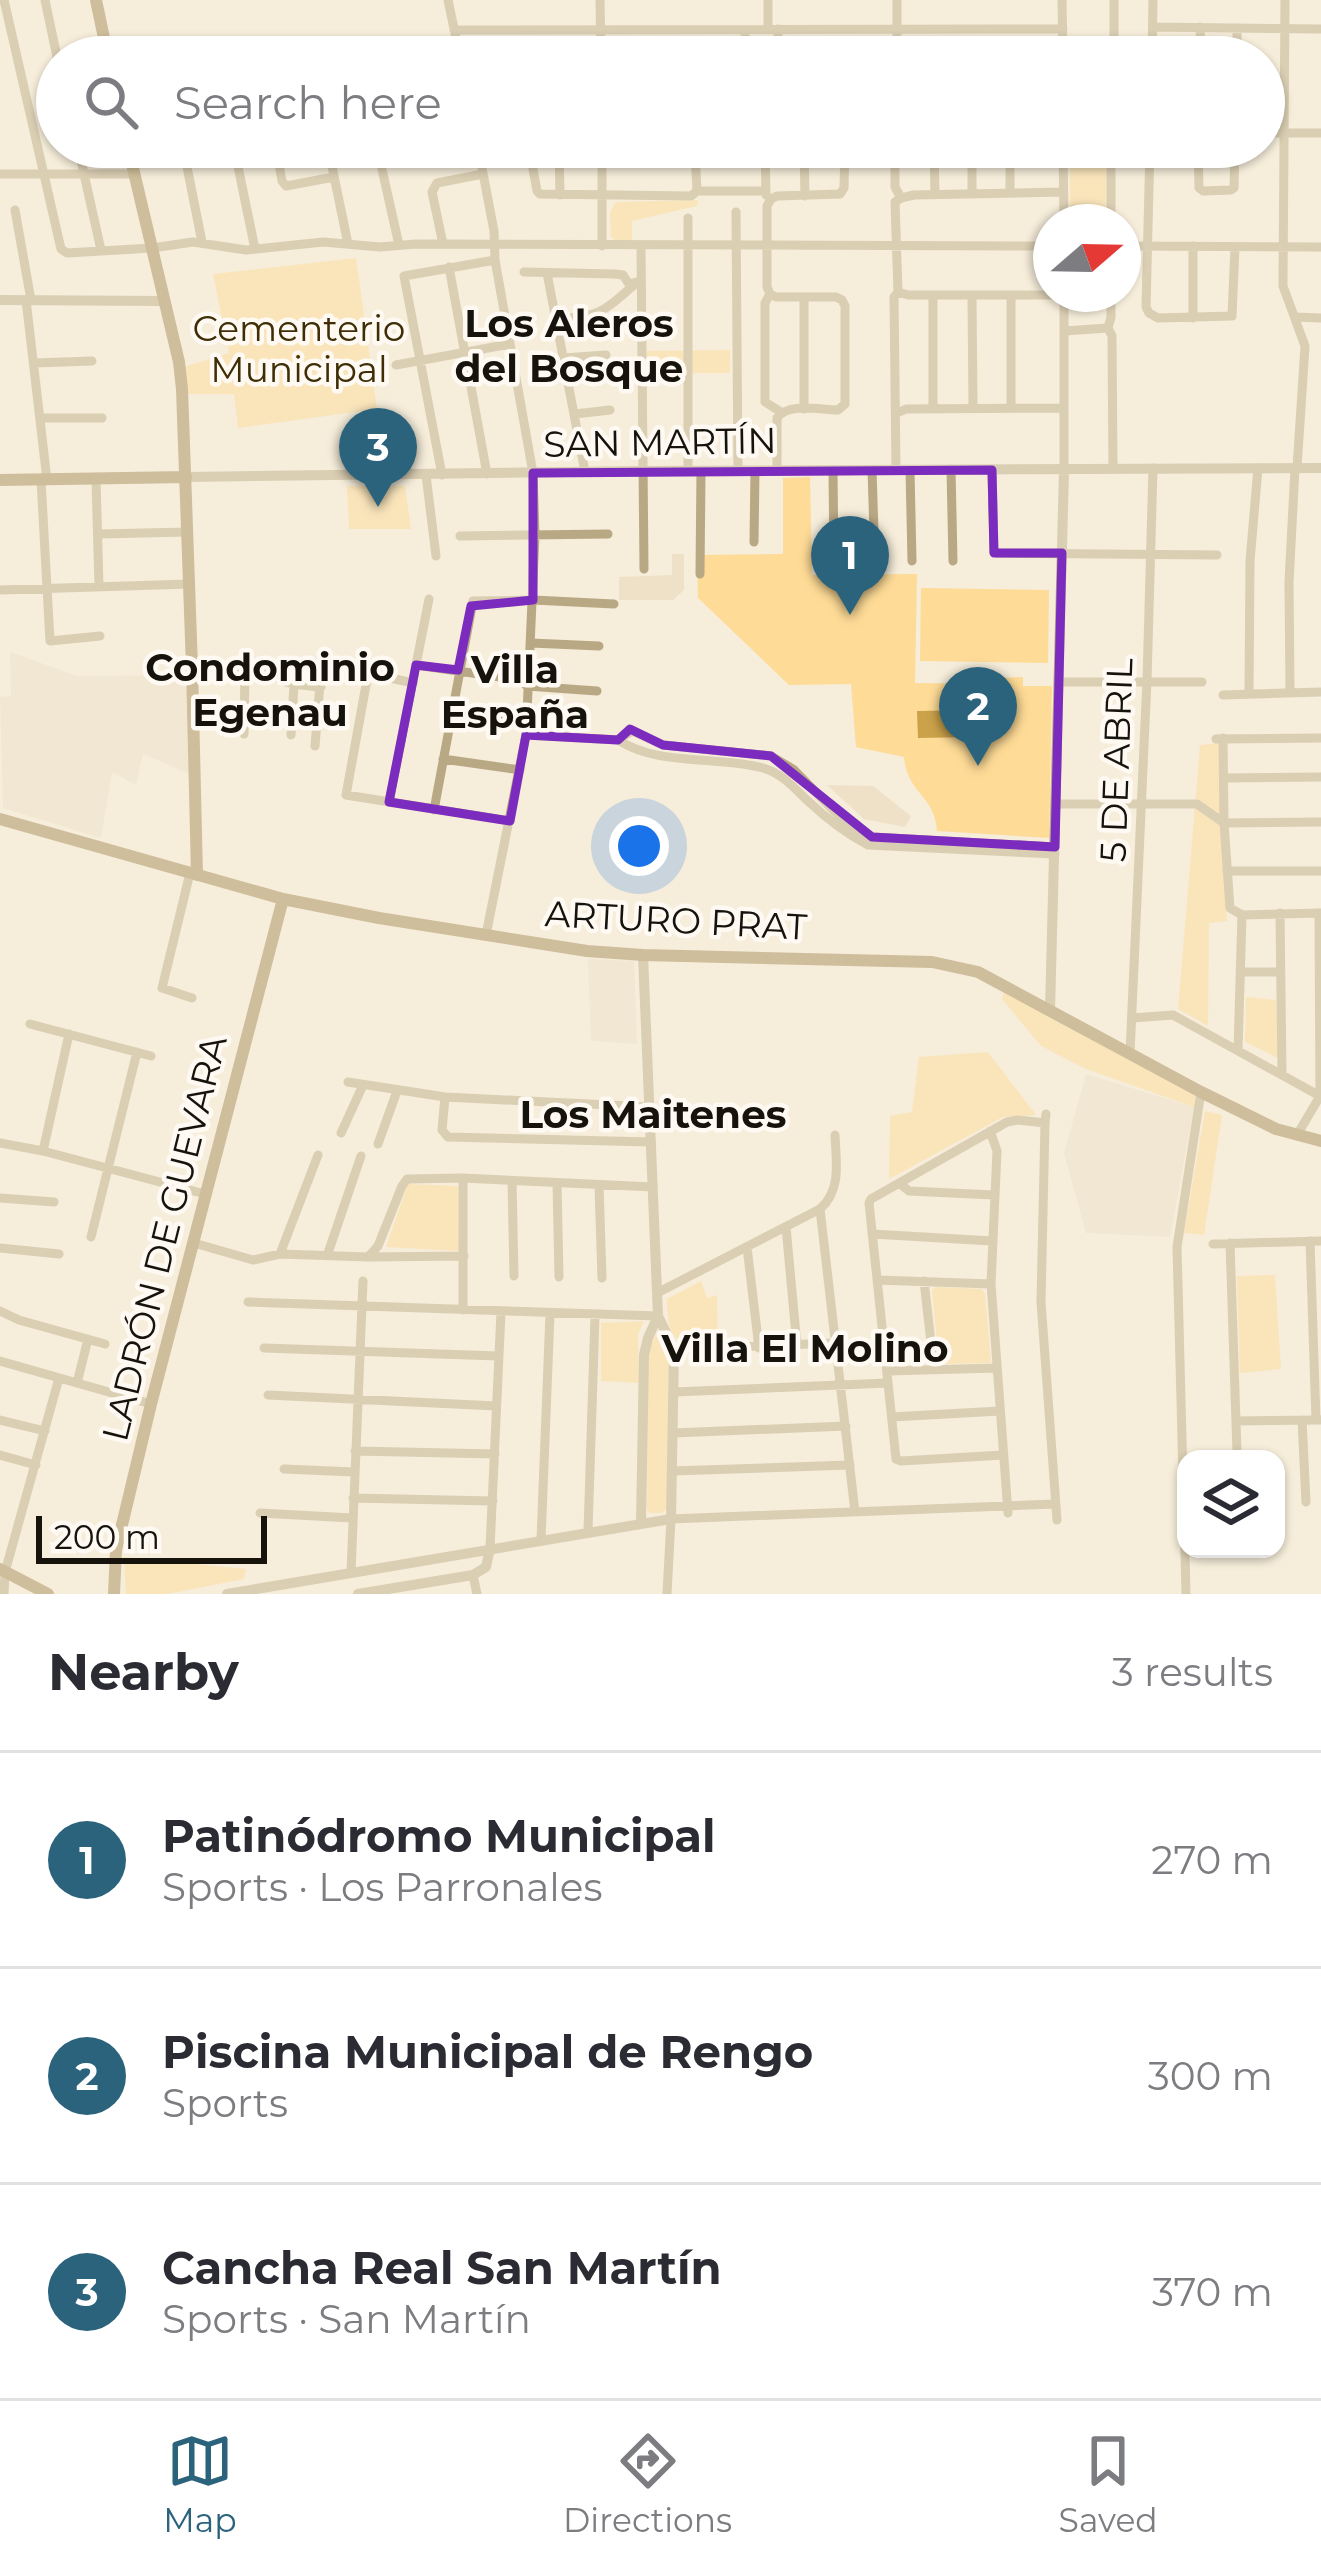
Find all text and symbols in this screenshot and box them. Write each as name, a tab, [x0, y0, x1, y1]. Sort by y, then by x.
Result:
search box	[36, 36, 1285, 168]
icon: search	[78, 69, 144, 135]
text: Search here	[174, 75, 442, 130]
north arrow	[1033, 204, 1141, 312]
district label: Los Aleros del Bosque	[455, 299, 683, 392]
park label: Cementerio Municipal	[193, 306, 405, 391]
pin: 3	[339, 408, 417, 507]
street label: SAN MARTÍN	[543, 418, 777, 466]
pin: 1	[811, 516, 889, 615]
district label: Condominio Egenau	[145, 643, 395, 736]
district label: Villa España	[441, 645, 589, 738]
street label: 5 DE ABRIL	[1090, 657, 1142, 863]
pin: 2	[939, 667, 1017, 766]
your location	[609, 816, 669, 876]
street label: ARTURO PRAT	[544, 891, 809, 949]
street label: LADRÓN DE GUEVARA	[92, 1030, 236, 1445]
district label: Los Maitenes	[519, 1090, 787, 1138]
district label: Villa El Molino	[660, 1324, 949, 1372]
map controls	[1177, 1450, 1285, 1558]
button: layers	[1177, 1450, 1285, 1558]
scale bar	[36, 1510, 267, 1563]
text: 200 m	[54, 1517, 160, 1557]
text: Nearby	[48, 1641, 239, 1703]
text: 3 results	[1112, 1648, 1273, 1696]
text: Patinódromo Municipal	[162, 1808, 716, 1863]
text: 1	[79, 1836, 95, 1884]
text: 270 m	[1151, 1836, 1273, 1884]
text: Sports · Los Parronales	[162, 1863, 602, 1911]
text: Piscina Municipal de Rengo	[162, 2024, 813, 2079]
text: 2	[75, 2052, 99, 2100]
text: 300 m	[1148, 2052, 1273, 2100]
text: Sports	[162, 2079, 288, 2127]
text: Cancha Real San Martín	[162, 2240, 722, 2295]
text: 3	[75, 2268, 99, 2316]
text: 370 m	[1152, 2268, 1273, 2316]
text: Sports · San Martín	[162, 2295, 531, 2343]
tab: Map	[163, 2428, 237, 2540]
tab: Directions	[563, 2428, 732, 2540]
tab: Saved	[1059, 2428, 1158, 2540]

